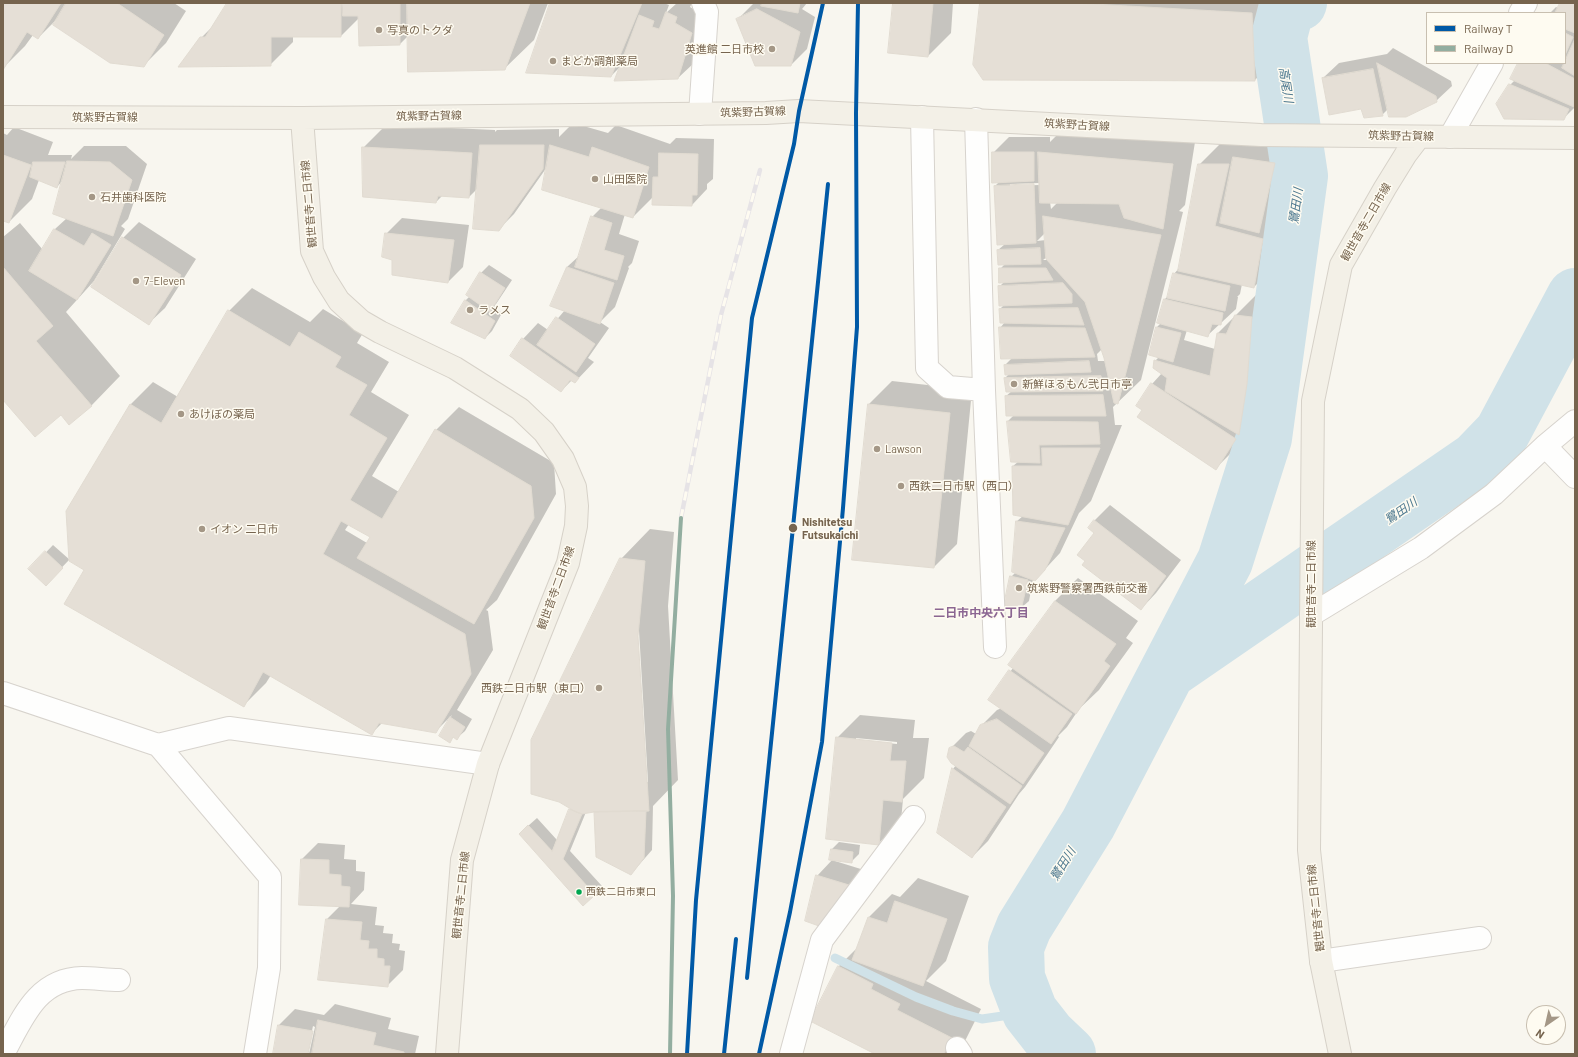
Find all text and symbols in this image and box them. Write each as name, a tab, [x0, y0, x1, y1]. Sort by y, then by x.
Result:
legend	[1426, 12, 1566, 64]
text: Railway T	[1464, 21, 1513, 35]
place label: 写真のトクダ	[387, 23, 453, 37]
marker: 写真のトクダ	[374, 25, 384, 35]
text: Railway D	[1464, 41, 1513, 55]
place label: 英進館 二日市校	[685, 42, 764, 56]
marker: 英進館 二日市校	[767, 44, 777, 54]
place label: まどか調剤薬局	[561, 54, 638, 68]
marker: まどか調剤薬局	[548, 56, 558, 66]
water label: 高尾川	[1276, 66, 1296, 104]
street label: 筑紫野古賀線	[720, 104, 786, 120]
street label: 筑紫野古賀線	[396, 109, 462, 123]
street label: 筑紫野古賀線	[72, 110, 138, 124]
street label: 筑紫野古賀線	[1044, 117, 1110, 133]
street label: 筑紫野古賀線	[1368, 129, 1434, 143]
street label: 観世音寺二日市線	[299, 160, 319, 248]
place label: 山田医院	[603, 172, 647, 186]
marker: 山田医院	[590, 174, 600, 184]
street label: 観世音寺二日市線	[1338, 181, 1394, 263]
water label: 鷺田川	[1286, 187, 1306, 225]
place label: 石井歯科医院	[100, 190, 166, 204]
marker: 石井歯科医院	[87, 192, 97, 202]
place label: 7-Eleven	[144, 274, 185, 288]
marker: 7-Eleven	[131, 276, 141, 286]
place label: ラメス	[478, 303, 511, 317]
marker: ラメス	[465, 305, 475, 315]
place label: 新鮮ほるもん弐日市亭	[1022, 377, 1132, 391]
marker: 新鮮ほるもん弐日市亭	[1009, 379, 1019, 389]
place label: あけぼの薬局	[189, 407, 255, 421]
marker: あけぼの薬局	[176, 409, 186, 419]
place label: Lawson	[885, 442, 922, 456]
marker: Lawson	[872, 444, 882, 454]
place label: 西鉄二日市駅（西口）	[909, 479, 1019, 493]
marker: 西鉄二日市駅（西口）	[896, 481, 906, 491]
water label: 鷺田川	[1382, 495, 1420, 527]
place label: Nishitetsu Futsukaichi	[802, 515, 858, 541]
place label: イオン 二日市	[210, 522, 278, 536]
marker: Nishitetsu Futsukaichi	[787, 522, 799, 534]
marker: イオン 二日市	[197, 524, 207, 534]
street label: 観世音寺二日市線	[1304, 540, 1318, 628]
street label: 観世音寺二日市線	[535, 544, 577, 632]
place label: 筑紫野警察署西鉄前交番	[1027, 581, 1148, 595]
marker: 筑紫野警察署西鉄前交番	[1014, 583, 1024, 593]
district label: 二日市中央六丁目	[933, 606, 1029, 620]
place label: 西鉄二日市駅（東口）	[481, 681, 591, 695]
marker: 西鉄二日市駅（東口）	[594, 683, 604, 693]
water label: 鷺田川	[1047, 845, 1079, 883]
street label: 観世音寺二日市線	[450, 851, 472, 939]
street label: 観世音寺二日市線	[1305, 864, 1327, 952]
place label: 西鉄二日市東口	[586, 886, 656, 898]
marker: 西鉄二日市東口	[574, 887, 584, 897]
north arrow	[1526, 1005, 1566, 1045]
text: N	[1533, 1027, 1546, 1042]

